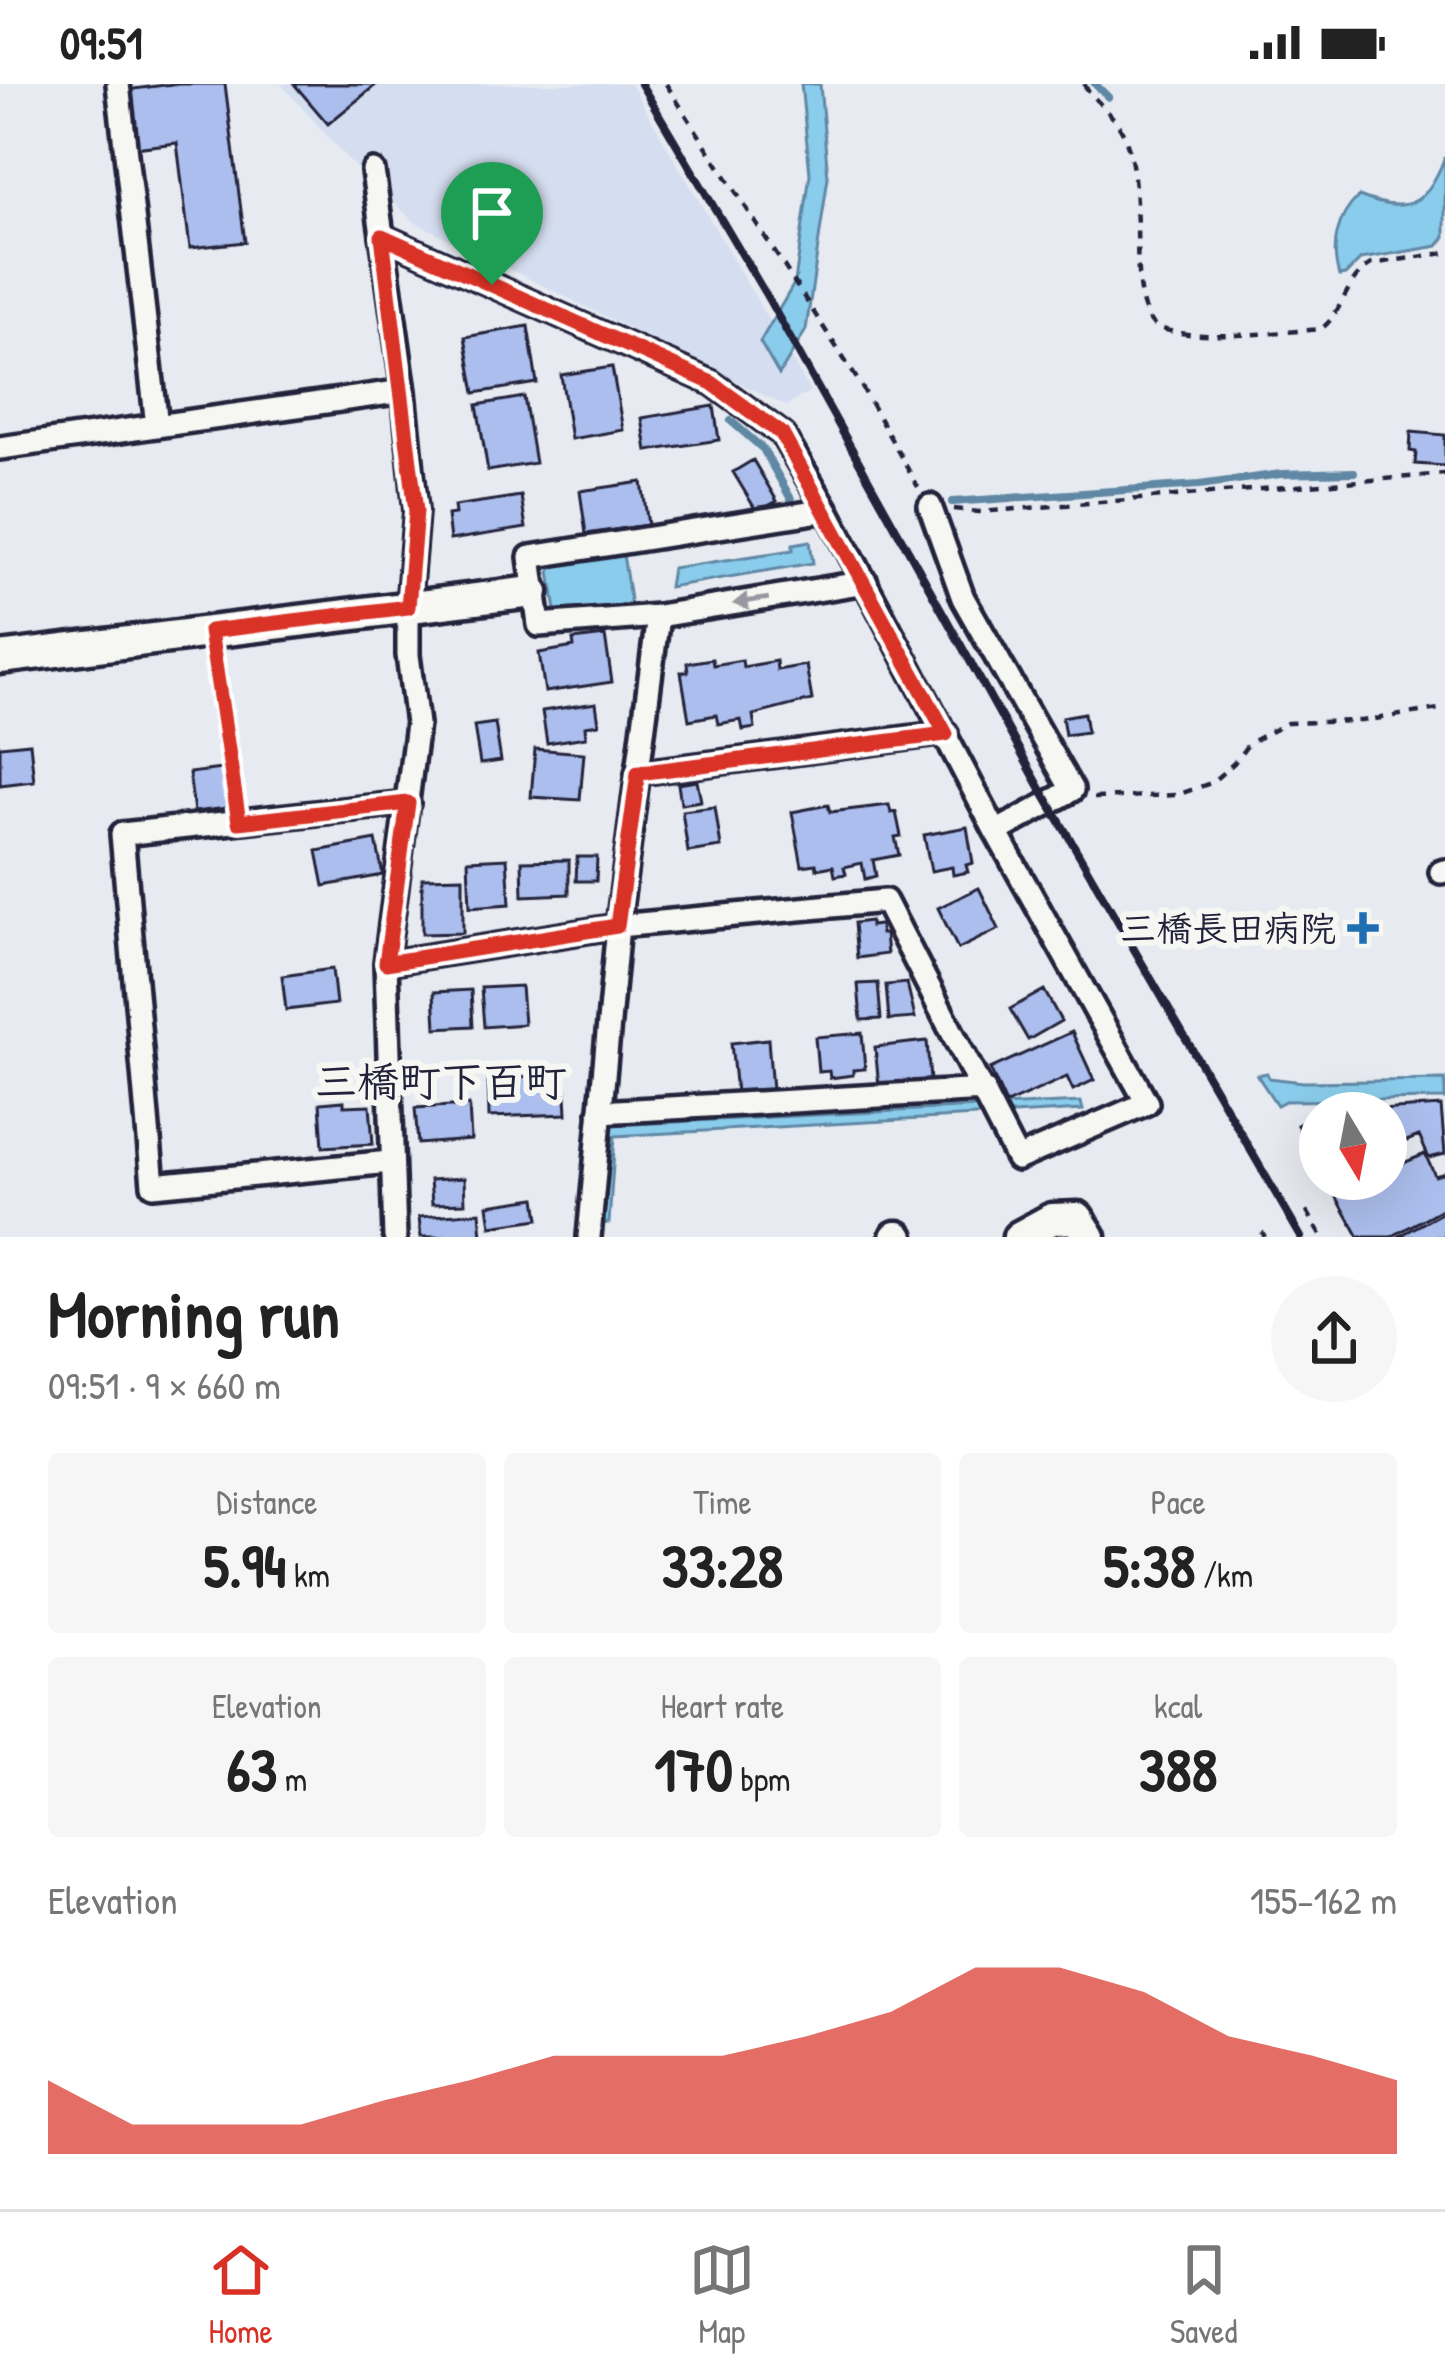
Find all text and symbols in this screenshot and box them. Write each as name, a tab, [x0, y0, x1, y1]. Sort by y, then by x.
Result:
text: 09:51	[60, 12, 143, 73]
pin	[441, 162, 543, 285]
icon: arrive	[459, 180, 525, 246]
one-way arrow	[731, 592, 769, 611]
place label: 三橋長田病院	[1120, 903, 1336, 952]
marker: 三橋長田病院	[1347, 912, 1379, 944]
district label: 三橋町下百町	[315, 1052, 567, 1109]
north arrow	[1299, 1092, 1407, 1200]
map controls	[1299, 1092, 1407, 1200]
text: Morning run	[48, 1268, 340, 1358]
button: share	[1271, 1276, 1397, 1402]
text: 09:51 · 9 × 660 m	[48, 1358, 281, 1411]
text: Distance	[216, 1480, 317, 1524]
text: Time	[693, 1480, 752, 1524]
text: Pace	[1151, 1480, 1206, 1524]
text: 5.94	[204, 1524, 286, 1606]
text: 33:28	[662, 1524, 783, 1606]
text: 5:38	[1103, 1524, 1195, 1606]
text: km	[286, 1553, 330, 1597]
text: /km	[1195, 1553, 1253, 1597]
text: Elevation	[212, 1684, 322, 1728]
text: Heart rate	[661, 1684, 784, 1728]
text: kcal	[1154, 1684, 1202, 1728]
text: 63	[226, 1728, 277, 1810]
text: 170	[654, 1728, 733, 1810]
text: 388	[1139, 1728, 1218, 1810]
text: m	[277, 1757, 307, 1801]
text: bpm	[733, 1757, 791, 1801]
text: Elevation	[48, 1873, 178, 1926]
text: 155–162 m	[1250, 1873, 1397, 1926]
tab: Home	[208, 2237, 274, 2353]
tab: Map	[689, 2237, 755, 2353]
tab: Saved	[1170, 2237, 1237, 2353]

